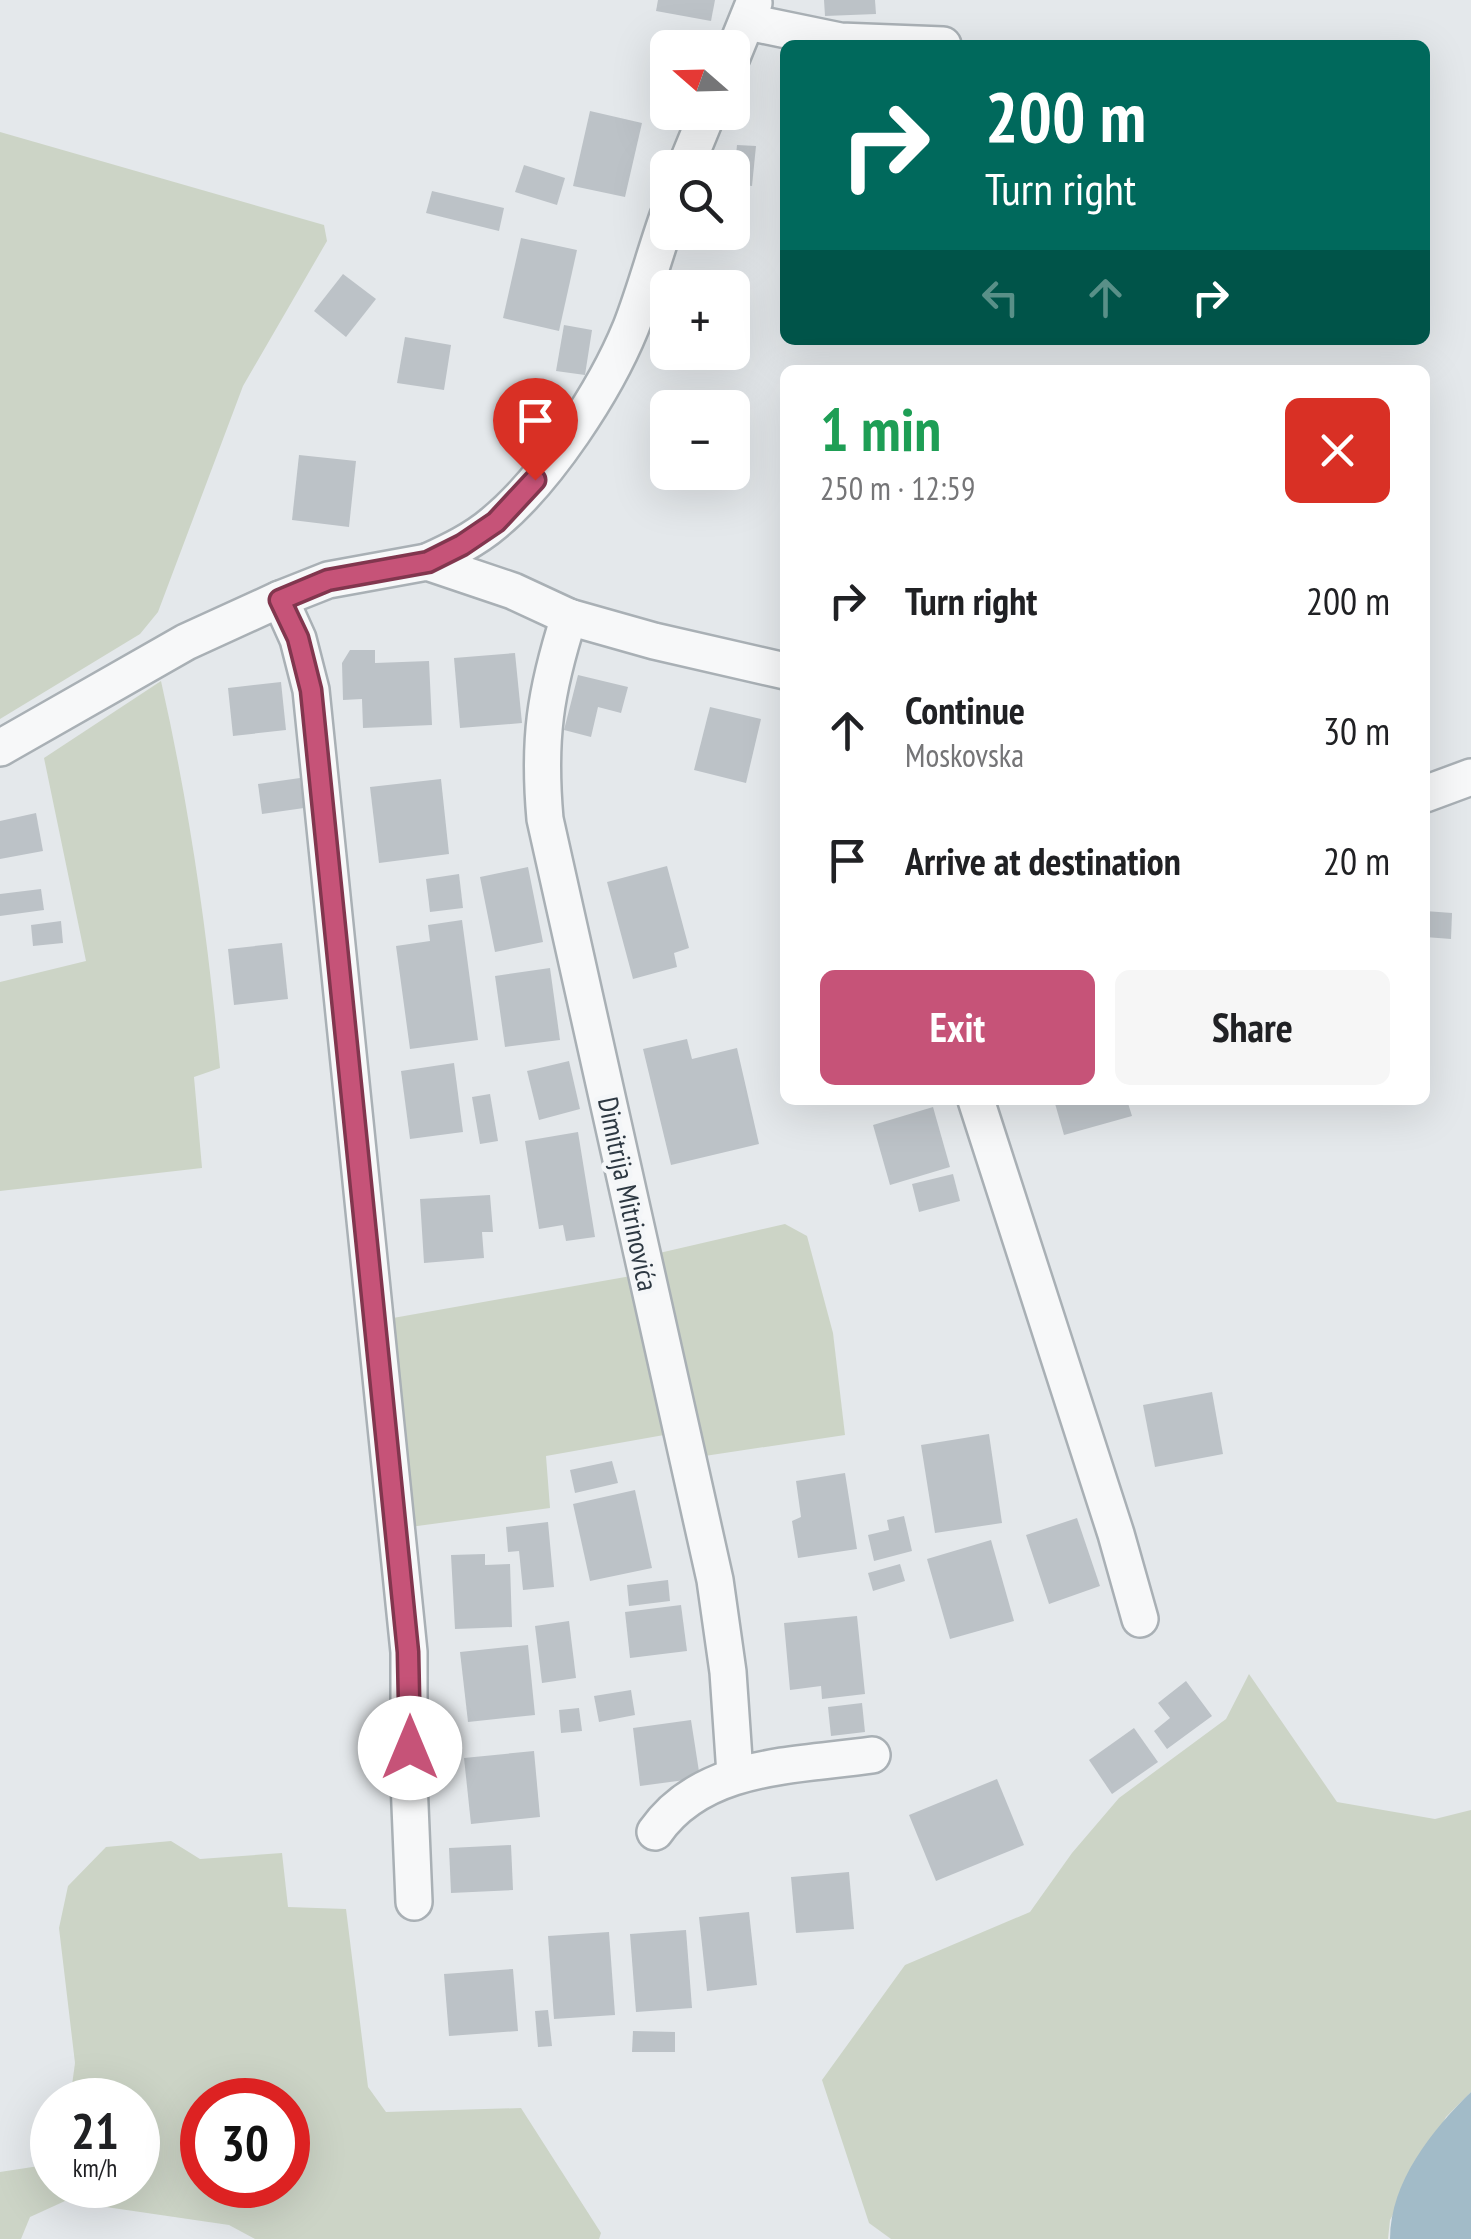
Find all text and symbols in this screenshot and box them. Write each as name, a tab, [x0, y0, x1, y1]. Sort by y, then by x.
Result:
north arrow	[650, 30, 750, 130]
map controls	[650, 30, 750, 490]
text: 200 m	[985, 71, 1146, 161]
icon: right	[820, 80, 950, 210]
button: search	[650, 150, 750, 250]
text: Turn right	[985, 159, 1136, 217]
button: +	[650, 270, 750, 370]
icon: left	[973, 270, 1028, 325]
icon: ahead	[1078, 270, 1133, 325]
icon: right	[1183, 270, 1238, 325]
pin	[493, 378, 578, 481]
button: −	[650, 390, 750, 490]
text: 1 min	[820, 390, 941, 468]
icon: arrive	[508, 393, 563, 448]
button: close	[1285, 398, 1390, 503]
text: 250 m · 12:59	[820, 467, 975, 509]
icon: right	[820, 573, 875, 628]
text: Turn right	[905, 576, 1037, 625]
text: 200 m	[1306, 576, 1390, 625]
text: Continue	[905, 685, 1025, 734]
icon: ahead	[820, 703, 875, 758]
text: 30 m	[1323, 706, 1390, 755]
text: Moskovska	[905, 734, 1024, 776]
icon: arrive	[820, 833, 875, 888]
text: Arrive at destination	[905, 836, 1181, 885]
text: 20 m	[1323, 836, 1390, 885]
button: Exit	[820, 970, 1095, 1085]
button: Share	[1115, 970, 1390, 1085]
street label: Dimitrija Mitrinovića	[590, 1094, 667, 1294]
position arrow	[358, 1696, 462, 1800]
speed limit sign: 30	[180, 2078, 310, 2208]
text: 21	[71, 2098, 119, 2163]
text: km/h	[73, 2152, 117, 2184]

